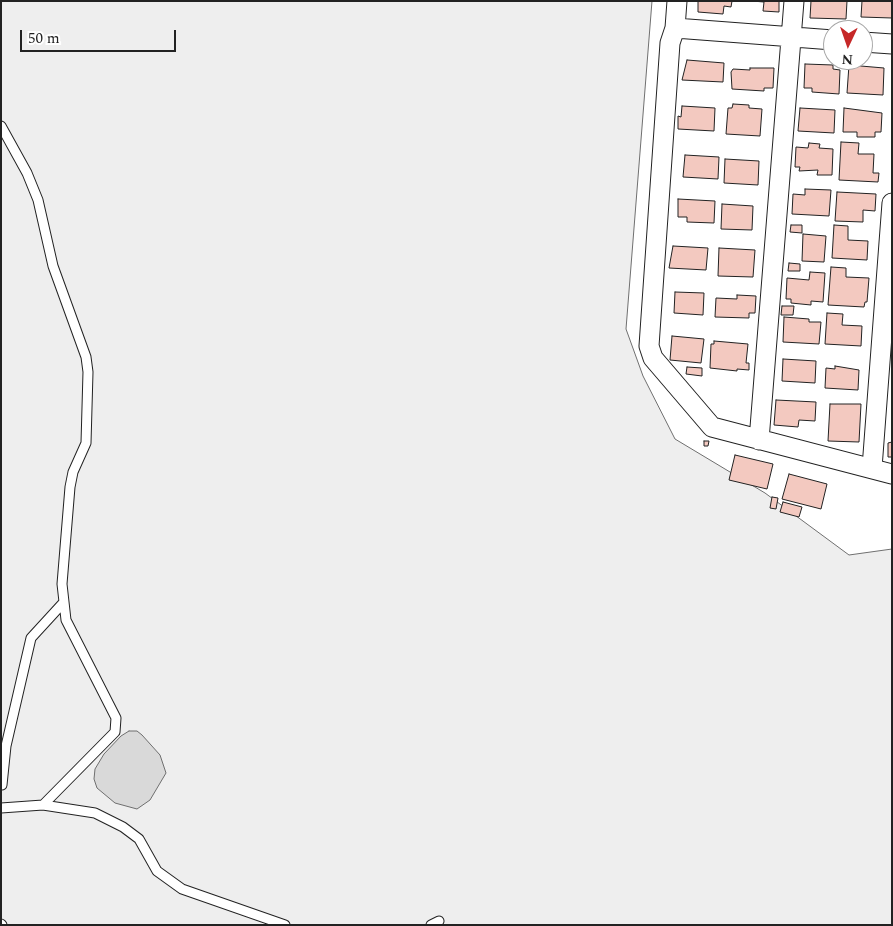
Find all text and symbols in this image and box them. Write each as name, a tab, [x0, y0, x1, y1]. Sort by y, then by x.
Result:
scale bar	[22, 20, 179, 52]
north arrow	[823, 20, 873, 70]
text: 50 m	[28, 27, 60, 50]
text: N	[841, 49, 854, 70]

